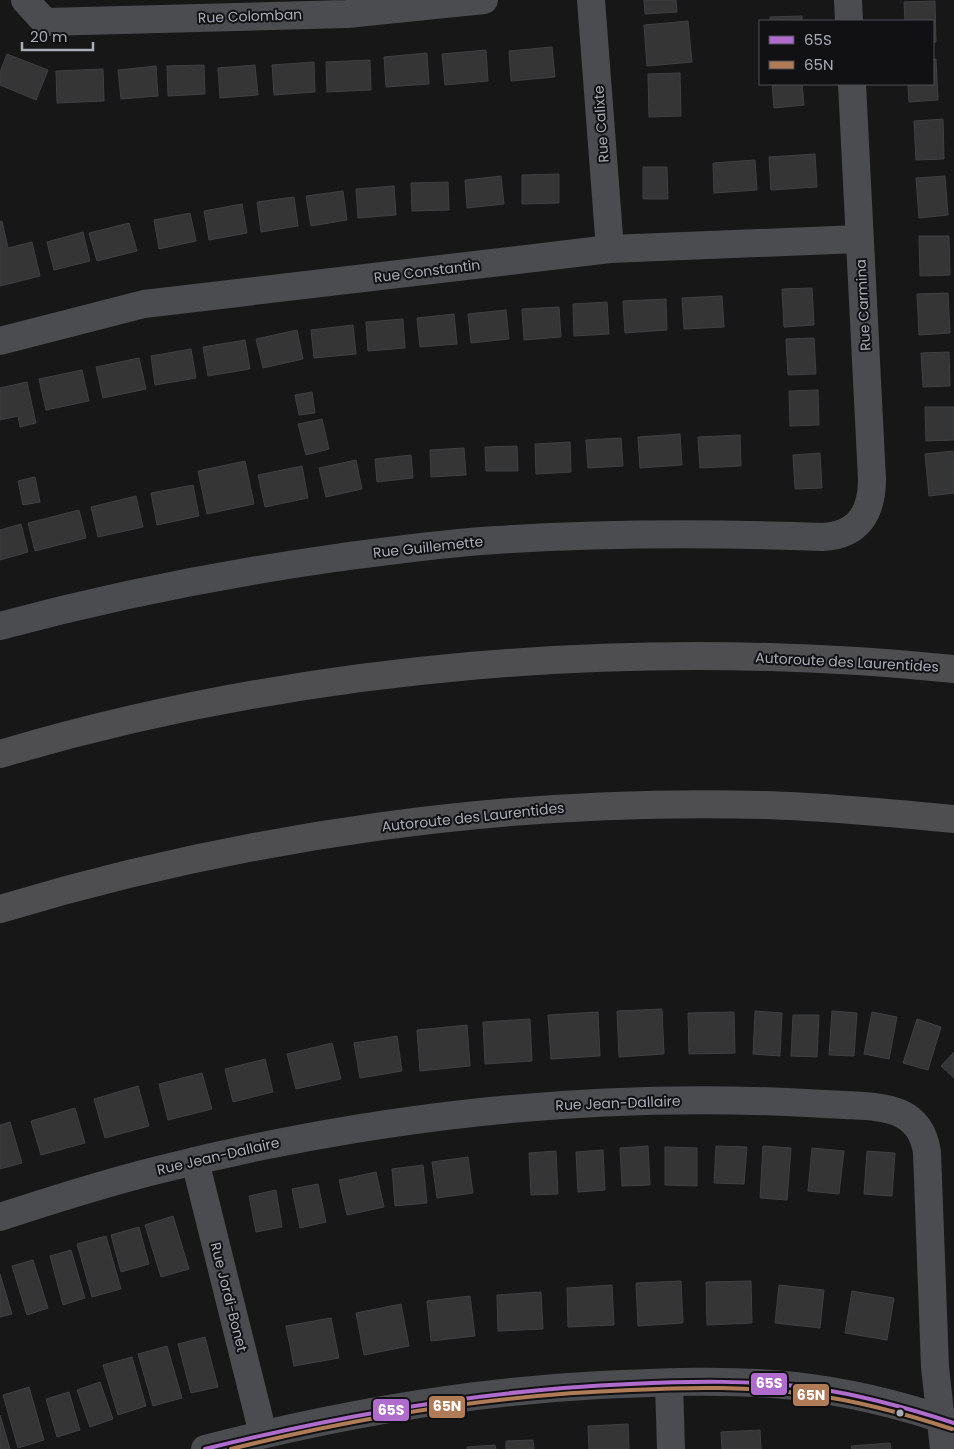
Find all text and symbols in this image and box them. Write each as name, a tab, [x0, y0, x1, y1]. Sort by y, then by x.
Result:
street label: Rue Colomban	[197, 4, 303, 28]
scale bar	[22, 20, 94, 52]
legend	[759, 20, 934, 85]
text: 20 m	[30, 26, 68, 47]
text: 65S	[804, 29, 832, 50]
text: 65N	[804, 54, 834, 75]
street label: Rue Calixte	[588, 84, 614, 163]
street label: Rue Constantin	[373, 255, 481, 287]
street label: Rue Carmina	[851, 259, 875, 351]
street label: Rue Guillemette	[372, 531, 484, 563]
street label: Autoroute des Laurentides	[755, 647, 939, 677]
street label: Autoroute des Laurentides	[381, 797, 565, 837]
street label: Rue Jean-Dallaire	[555, 1091, 681, 1115]
street label: Rue Jean-Dallaire	[155, 1132, 282, 1180]
street label: Rue Jordi-Bonet	[206, 1240, 252, 1354]
line badge: 65S	[750, 1372, 788, 1396]
text: 65S	[756, 1373, 783, 1393]
line badge: 65N	[792, 1383, 830, 1407]
text: 65N	[797, 1385, 825, 1405]
line badge: 65N	[428, 1395, 466, 1419]
text: 65N	[433, 1396, 461, 1416]
line badge: 65S	[372, 1398, 410, 1422]
text: 65S	[378, 1400, 405, 1420]
unlabelled marker	[895, 1408, 905, 1418]

